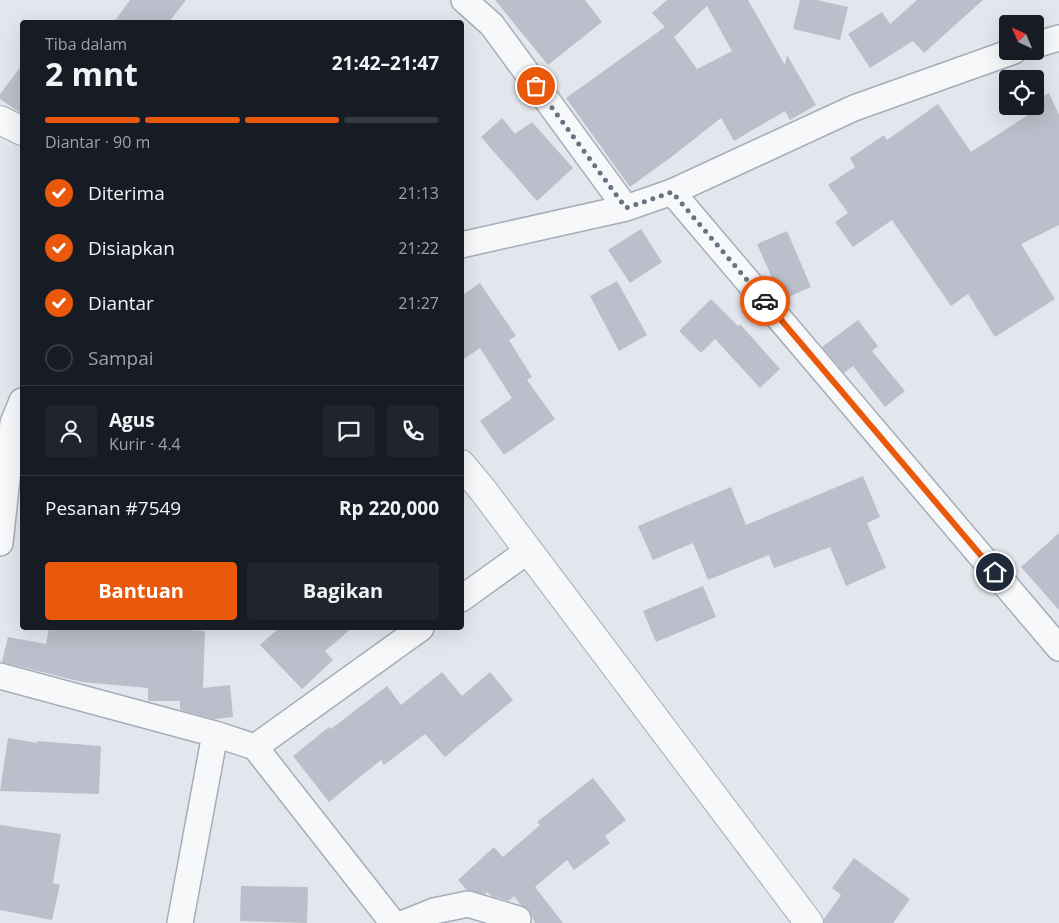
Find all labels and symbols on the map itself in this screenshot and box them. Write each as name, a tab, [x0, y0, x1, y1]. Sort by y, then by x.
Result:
north arrow	[999, 15, 1044, 60]
pin	[515, 65, 557, 107]
courier	[740, 276, 790, 326]
pin	[974, 551, 1016, 593]

